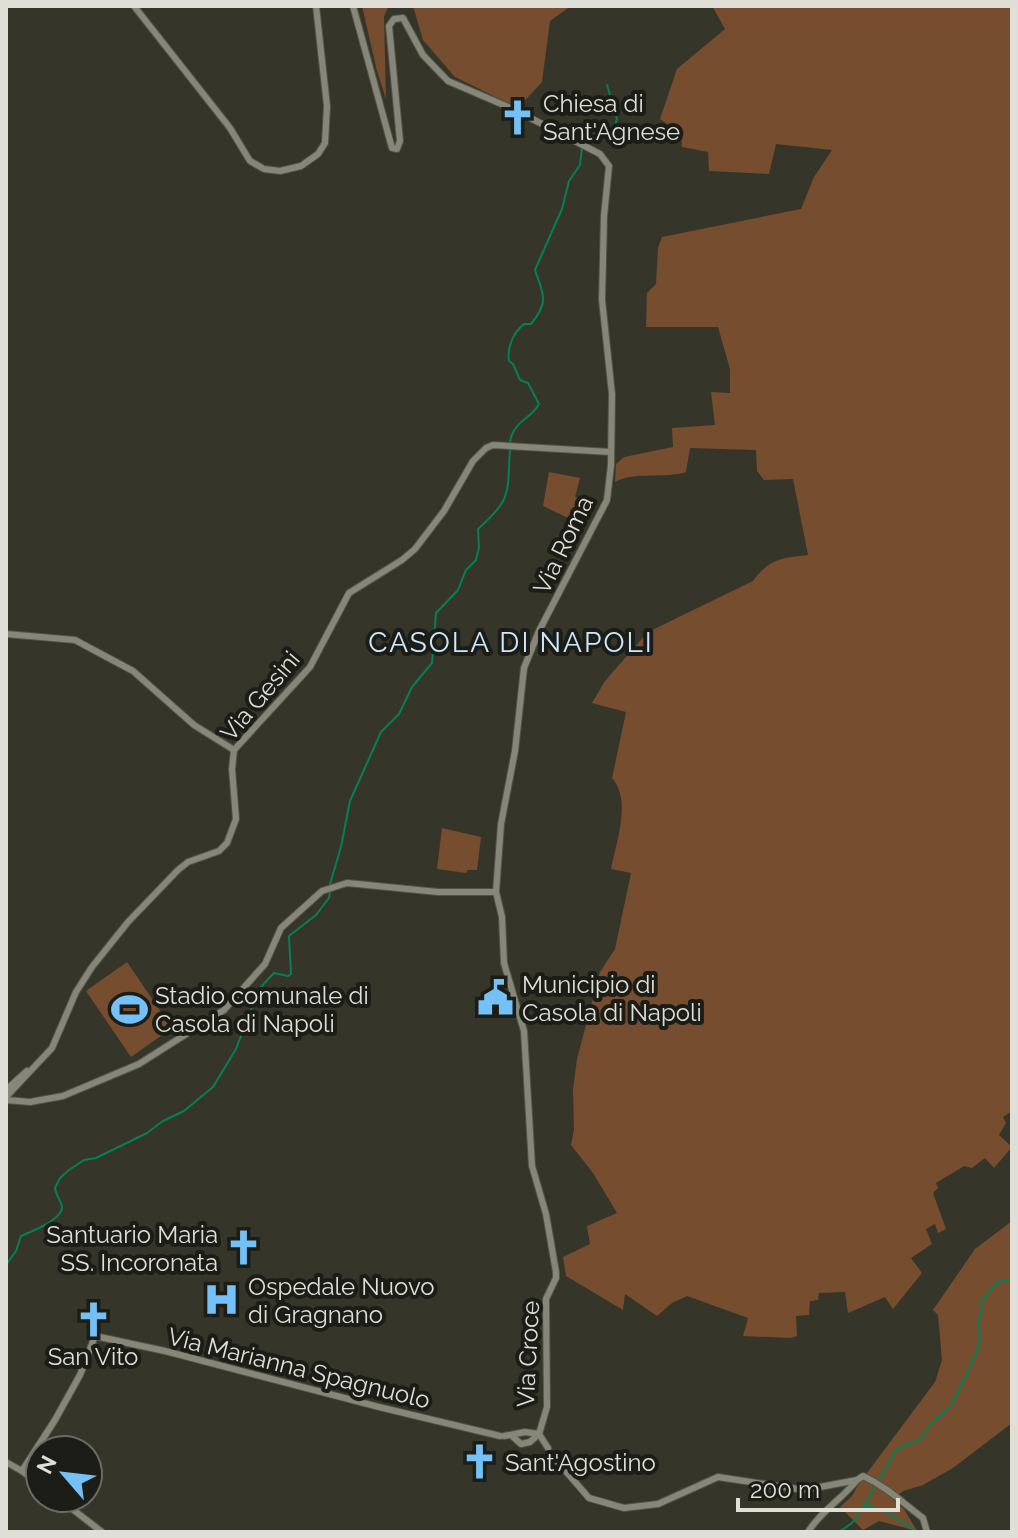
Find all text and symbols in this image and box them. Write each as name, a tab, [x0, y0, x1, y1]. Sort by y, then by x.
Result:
place label: Chiesa di Sant'Agnese	[543, 89, 680, 146]
church icon: Chiesa di Sant'Agnese	[498, 98, 536, 136]
street label: Via Roma	[527, 491, 599, 599]
district label: CASOLA DI NAPOLI	[368, 626, 654, 659]
street label: Via Gesini	[214, 645, 306, 747]
place label: Municipio di Casola di Napoli	[522, 970, 702, 1027]
public building icon: Municipio di Casola di Napoli	[477, 979, 515, 1017]
place label: Stadio comunale di Casola di Napoli	[155, 981, 369, 1038]
sports icon: Stadio comunale di Casola di Napoli	[110, 990, 148, 1028]
place label: Santuario Maria SS. Incoronata	[46, 1220, 218, 1277]
church icon: Santuario Maria SS. Incoronata	[225, 1229, 263, 1267]
place label: Ospedale Nuovo di Gragnano	[248, 1272, 435, 1329]
hospital icon: Ospedale Nuovo di Gragnano	[203, 1281, 241, 1319]
church icon: San Vito	[74, 1300, 112, 1338]
street label: Via Croce	[511, 1300, 545, 1408]
street label: Via Marianna Spagnuolo	[165, 1321, 433, 1415]
place label: San Vito	[48, 1342, 138, 1371]
north arrow	[24, 1434, 104, 1514]
church icon: Sant'Agostino	[460, 1443, 498, 1481]
place label: Sant'Agostino	[505, 1448, 656, 1477]
text: N	[31, 1451, 62, 1478]
scale bar	[738, 1462, 898, 1512]
text: 200 m	[750, 1475, 820, 1504]

